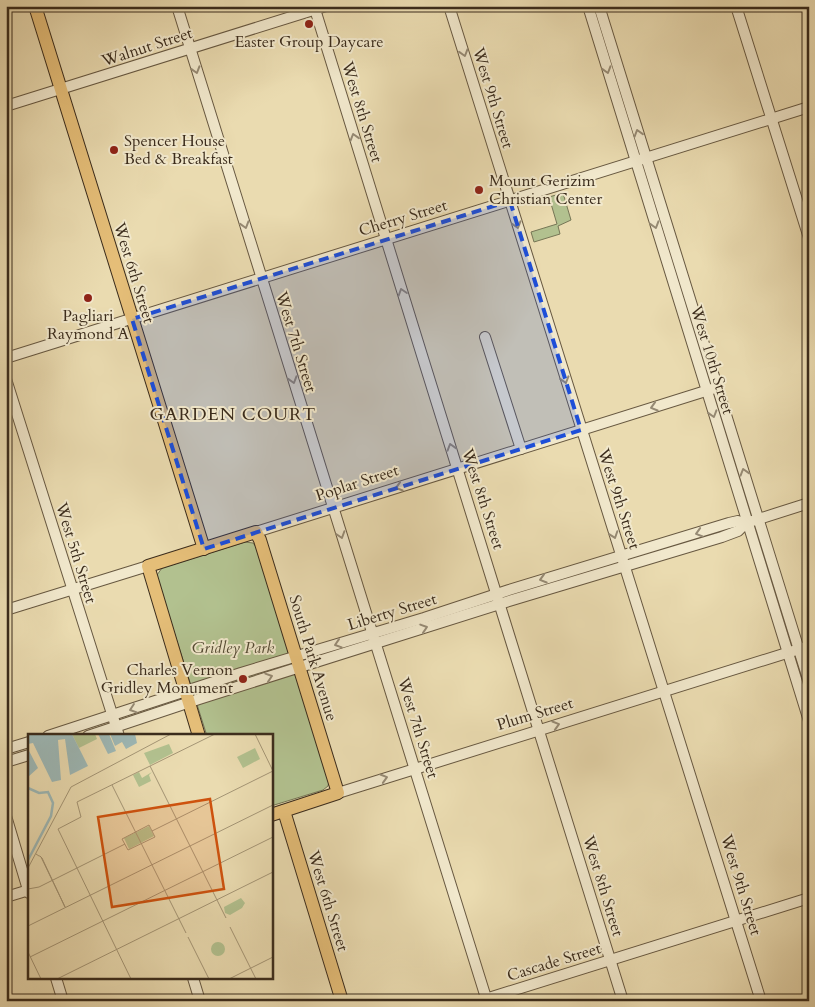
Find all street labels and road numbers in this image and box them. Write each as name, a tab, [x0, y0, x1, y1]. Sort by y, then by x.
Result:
street label: Walnut Street	[98, 22, 195, 72]
street label: West 9th Street	[467, 44, 519, 151]
street label: West 8th Street	[336, 58, 388, 165]
street label: Cherry Street	[356, 194, 450, 242]
street label: West 6th Street	[108, 219, 160, 326]
street label: West 7th Street	[270, 288, 322, 395]
street label: West 10th Street	[685, 302, 739, 417]
street label: West 8th Street	[456, 445, 510, 552]
street label: West 9th Street	[592, 445, 646, 552]
street label: Poplar Street	[313, 459, 401, 507]
street label: West 5th Street	[50, 499, 102, 606]
street label: Liberty Street	[345, 588, 439, 636]
street label: South Park Avenue	[283, 592, 343, 724]
street label: West 7th Street	[392, 674, 444, 781]
street label: Plum Street	[494, 692, 576, 736]
street label: West 9th Street	[715, 831, 767, 938]
street label: West 8th Street	[577, 832, 629, 939]
street label: West 6th Street	[302, 847, 354, 954]
street label: Cascade Street	[504, 937, 604, 987]

